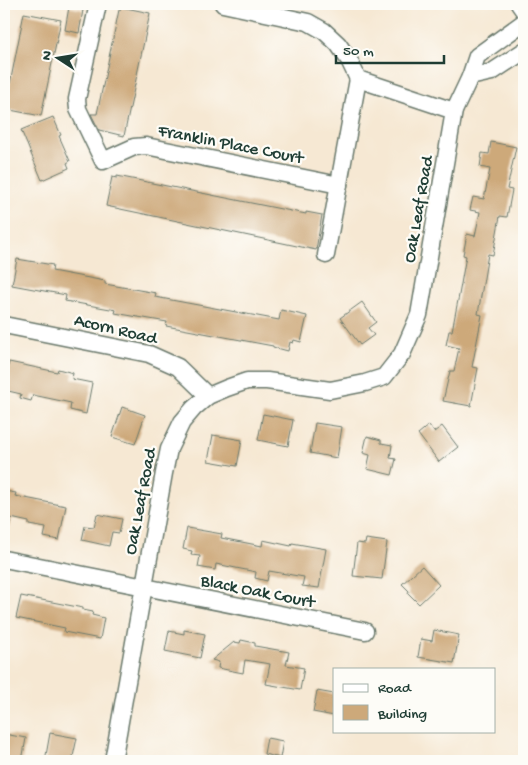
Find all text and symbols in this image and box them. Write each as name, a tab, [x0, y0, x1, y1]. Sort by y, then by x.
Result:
north arrow	[32, 32, 82, 82]
scale bar	[336, 32, 443, 64]
text: 50 m	[343, 43, 374, 61]
text: N	[38, 50, 57, 62]
street label: Franklin Place Court	[155, 121, 307, 170]
street label: Oak Leaf Road	[400, 153, 439, 264]
street label: Acorn Road	[72, 311, 160, 351]
street label: Oak Leaf Road	[121, 445, 162, 557]
street label: Black Oak Court	[198, 571, 318, 614]
legend	[333, 668, 496, 732]
text: Road	[378, 680, 412, 698]
text: Building	[377, 706, 427, 724]

